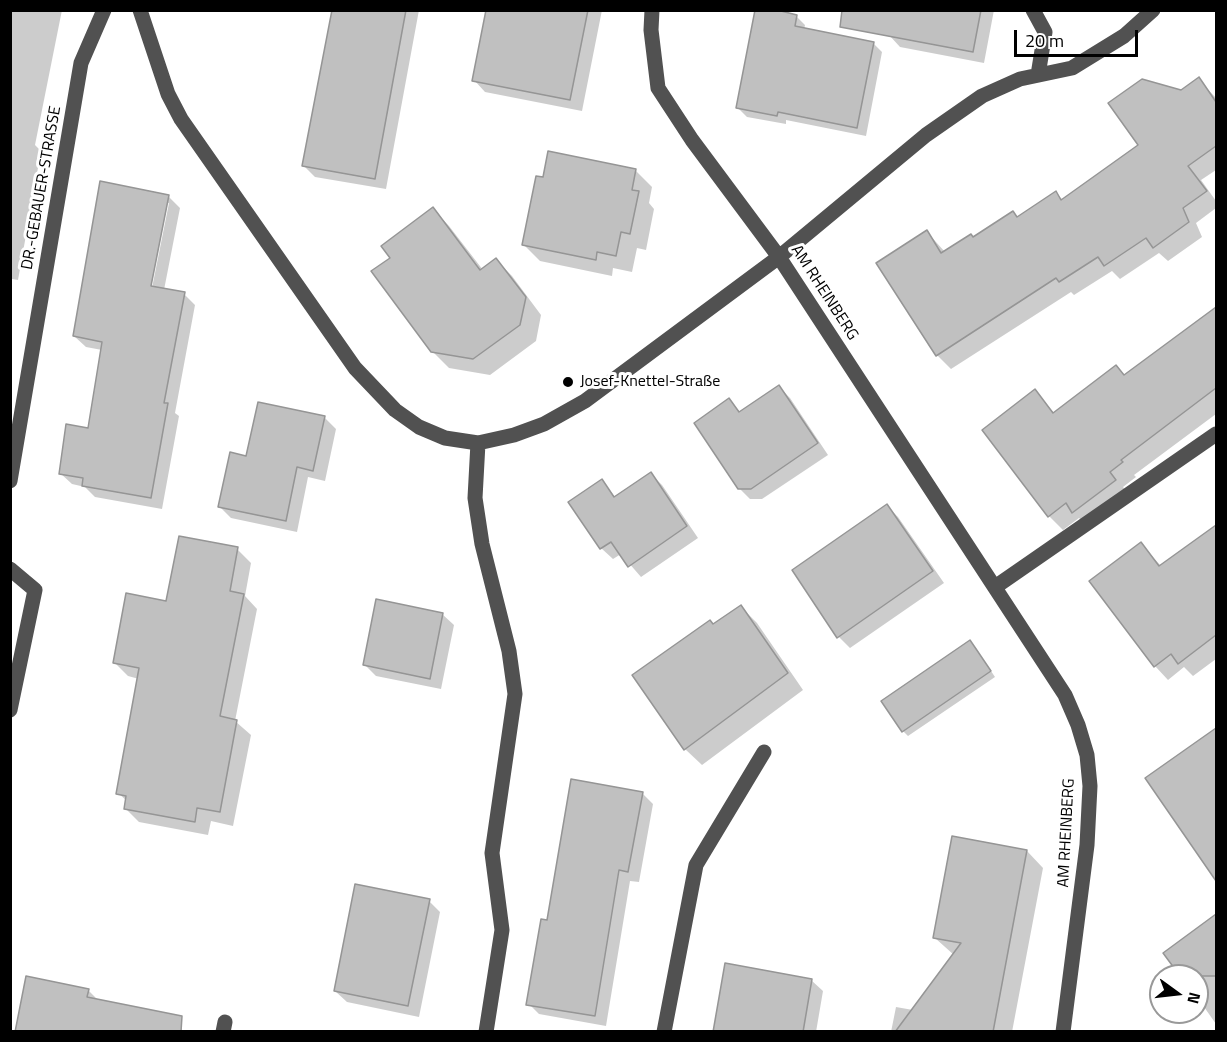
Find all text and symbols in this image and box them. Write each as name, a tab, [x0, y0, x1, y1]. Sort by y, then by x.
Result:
scale bar	[1017, 18, 1142, 56]
text: 20 m	[1025, 27, 1064, 54]
street label: DR.-GEBAUER-STRASSE	[18, 105, 66, 271]
street label: AM RHEINBERG	[786, 242, 862, 344]
place label: Josef-Knettel-Straße	[580, 372, 720, 392]
marker: Josef-Knettel-Straße	[561, 375, 575, 389]
street label: AM RHEINBERG	[1055, 778, 1079, 888]
north arrow	[1149, 964, 1209, 1024]
text: N	[1181, 990, 1207, 1007]

